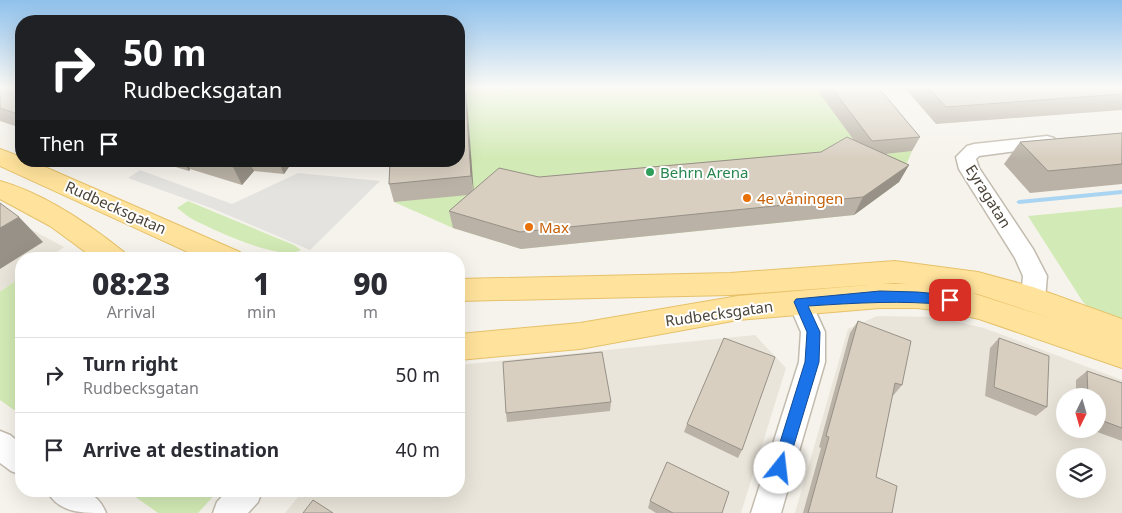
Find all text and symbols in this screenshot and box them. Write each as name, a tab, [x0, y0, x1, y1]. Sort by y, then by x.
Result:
text: 50 m	[123, 29, 206, 76]
icon: right	[40, 35, 105, 100]
text: Rudbecksgatan	[123, 74, 282, 104]
icon: arrive	[95, 130, 123, 158]
text: Then	[40, 131, 85, 157]
street label: Eyragatan	[962, 161, 1016, 231]
place label: Behrn Arena	[660, 162, 748, 182]
marker: Behrn Arena	[644, 166, 656, 178]
street label: Rudbecksgatan	[62, 176, 170, 238]
place label: 4e våningen	[757, 188, 843, 208]
marker: 4e våningen	[741, 192, 753, 204]
place label: Max	[539, 217, 569, 237]
marker: Max	[523, 221, 535, 233]
text: 08:23	[92, 263, 170, 304]
text: 1	[253, 263, 270, 304]
text: 90	[353, 263, 388, 304]
pin	[929, 279, 971, 321]
icon: arrive	[936, 286, 964, 314]
street label: Rudbecksgatan	[664, 296, 774, 330]
text: Arrival	[107, 301, 155, 323]
text: min	[247, 301, 276, 323]
text: m	[363, 301, 378, 323]
text: Turn right	[83, 351, 178, 377]
icon: right	[40, 361, 68, 389]
text: 50 m	[396, 362, 440, 388]
text: Rudbecksgatan	[83, 377, 199, 399]
north arrow	[1056, 388, 1106, 438]
map controls	[1056, 388, 1106, 498]
icon: arrive	[40, 436, 68, 464]
text: Arrive at destination	[83, 437, 279, 463]
text: 40 m	[396, 437, 440, 463]
position arrow	[753, 441, 805, 493]
button: layers	[1056, 448, 1106, 498]

